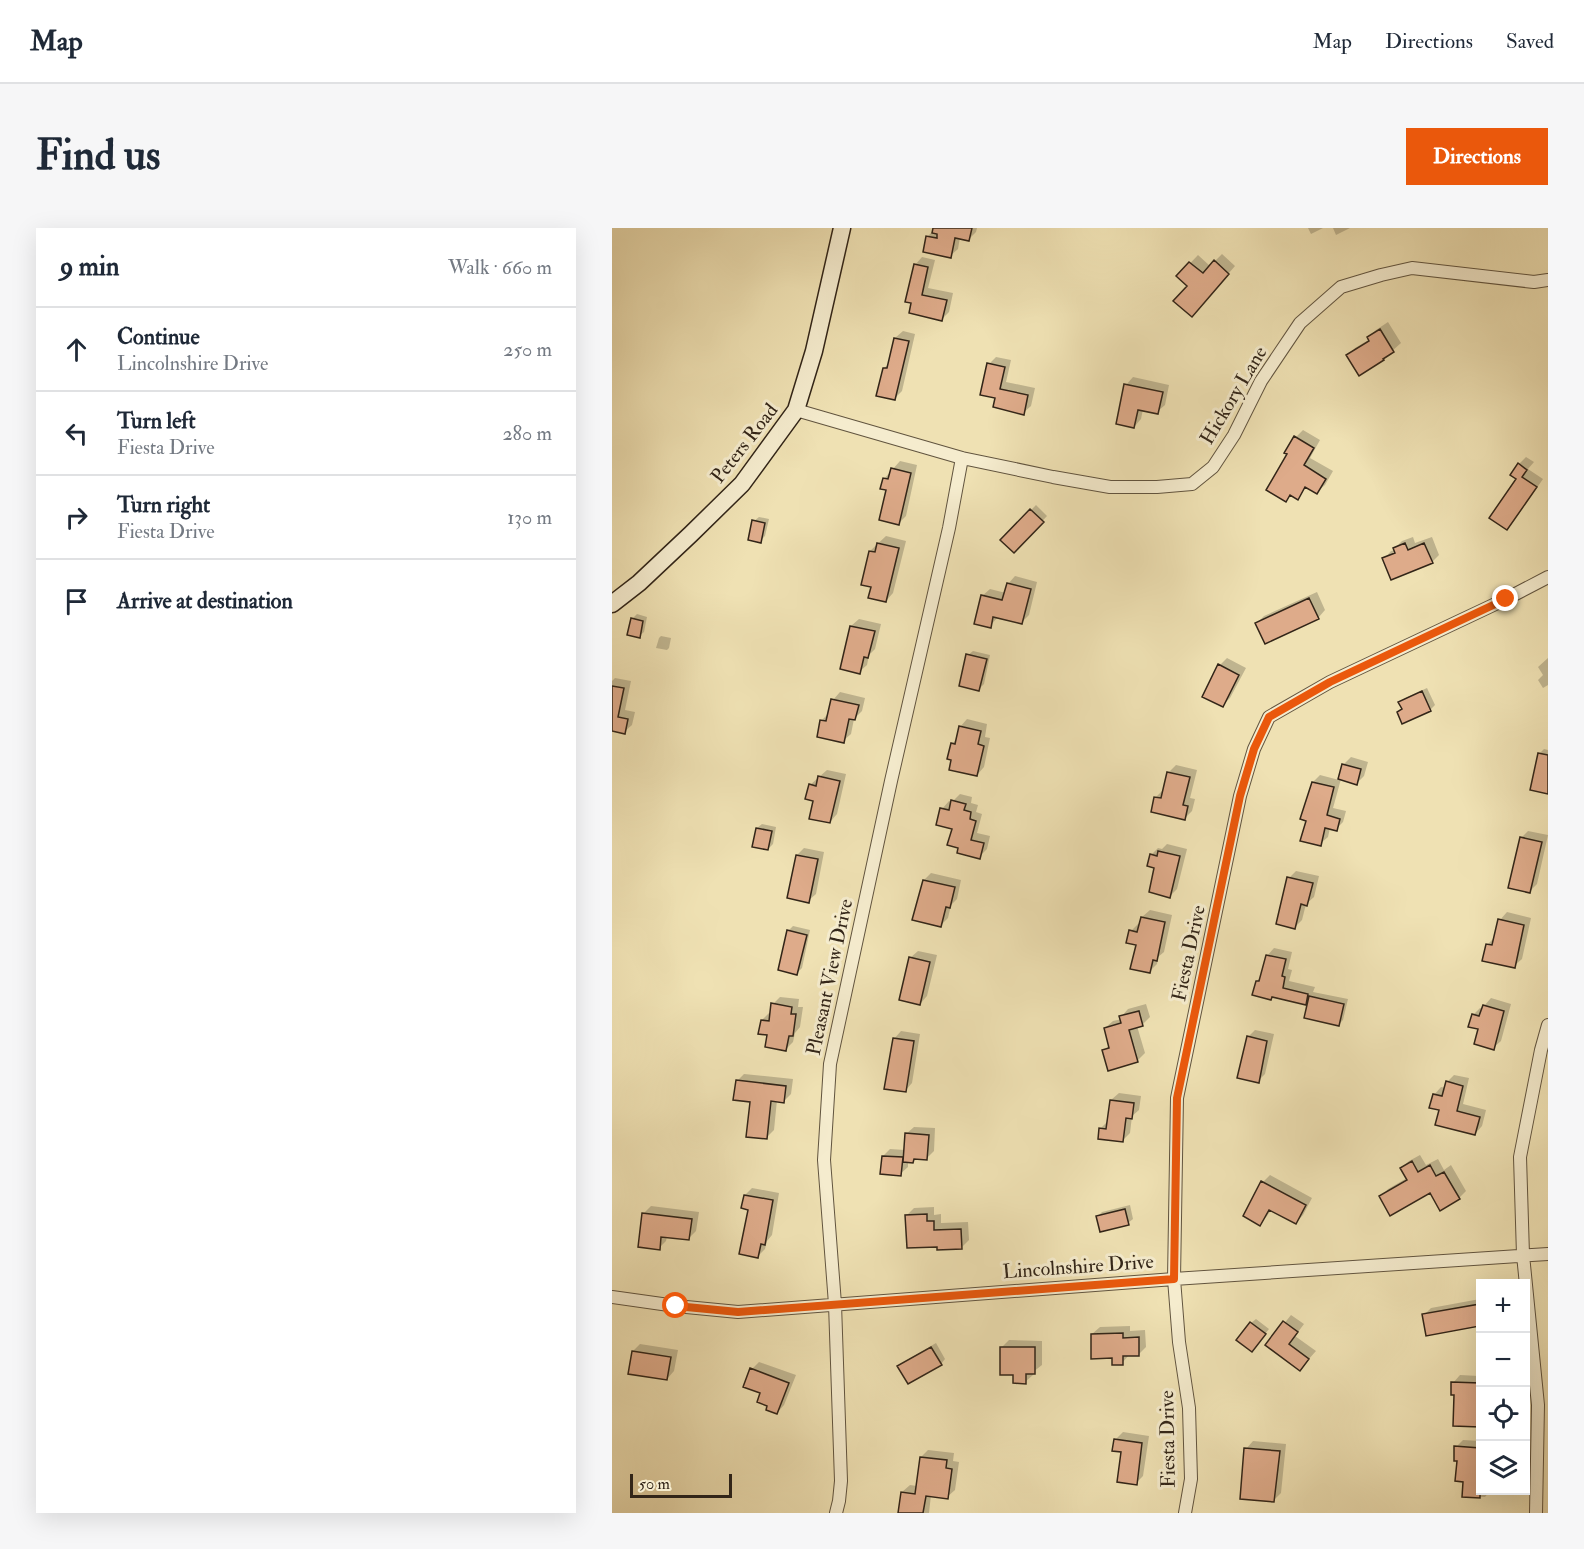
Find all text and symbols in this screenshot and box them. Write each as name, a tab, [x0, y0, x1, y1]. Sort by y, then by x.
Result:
text: Map	[30, 24, 83, 59]
text: Map	[1312, 28, 1352, 55]
text: Directions	[1385, 28, 1473, 55]
text: Saved	[1506, 28, 1554, 55]
button: Directions	[1406, 128, 1548, 185]
text: Find us	[36, 130, 160, 182]
text: 9 min	[60, 251, 119, 283]
text: Walk · 660 m	[448, 255, 552, 280]
text: Continue	[117, 323, 200, 351]
icon: ahead	[60, 333, 93, 366]
text: 250 m	[503, 337, 552, 362]
street label: Hickory Lane	[1194, 342, 1273, 449]
text: Lincolnshire Drive	[117, 351, 268, 376]
street label: Peters Road	[705, 398, 783, 488]
text: Turn left	[117, 407, 196, 435]
icon: left	[60, 417, 93, 450]
text: 280 m	[502, 421, 552, 446]
text: Fiesta Drive	[117, 435, 215, 460]
text: Turn right	[117, 491, 210, 519]
icon: right	[60, 501, 93, 534]
text: 130 m	[507, 505, 552, 530]
text: Fiesta Drive	[117, 519, 215, 544]
icon: arrive	[60, 585, 93, 618]
route end	[1492, 585, 1518, 611]
text: Arrive at destination	[117, 587, 293, 615]
street label: Pleasant View Drive	[801, 897, 858, 1058]
street label: Fiesta Drive	[1166, 903, 1211, 1003]
street label: Lincolnshire Drive	[1002, 1249, 1154, 1284]
map controls	[1476, 1279, 1530, 1495]
button: +	[1476, 1279, 1530, 1333]
route start	[662, 1292, 688, 1318]
button: −	[1476, 1333, 1530, 1387]
button: locate	[1476, 1387, 1530, 1441]
street label: Fiesta Drive	[1154, 1390, 1181, 1488]
button: layers	[1476, 1441, 1530, 1495]
scale bar	[630, 1471, 732, 1498]
text: 50 m	[639, 1474, 670, 1494]

